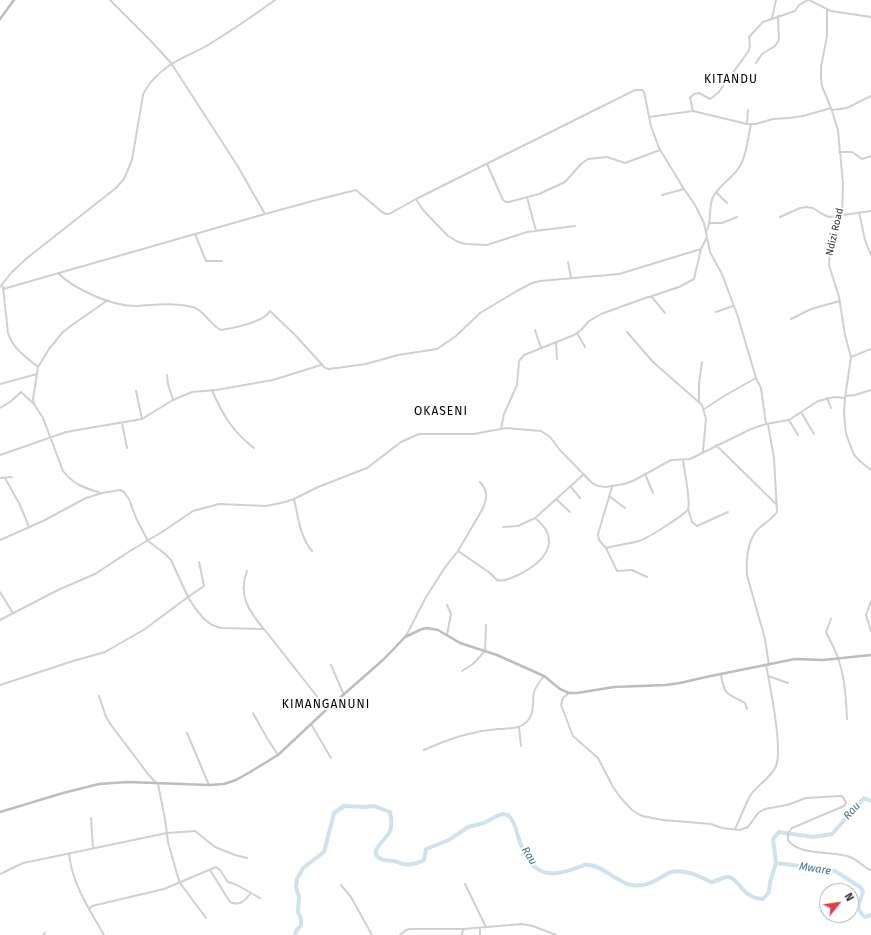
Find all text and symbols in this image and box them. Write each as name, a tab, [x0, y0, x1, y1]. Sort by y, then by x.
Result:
district label: KITANDU	[704, 73, 758, 87]
street label: Ndizi Road	[824, 207, 846, 257]
district label: OKASENI	[414, 405, 468, 419]
district label: KIMANGANUNI	[282, 698, 370, 712]
water label: Rau	[841, 800, 863, 822]
water label: Rau	[518, 844, 540, 868]
water label: Mware	[798, 860, 832, 878]
north arrow	[819, 883, 859, 923]
text: N	[842, 891, 856, 904]

